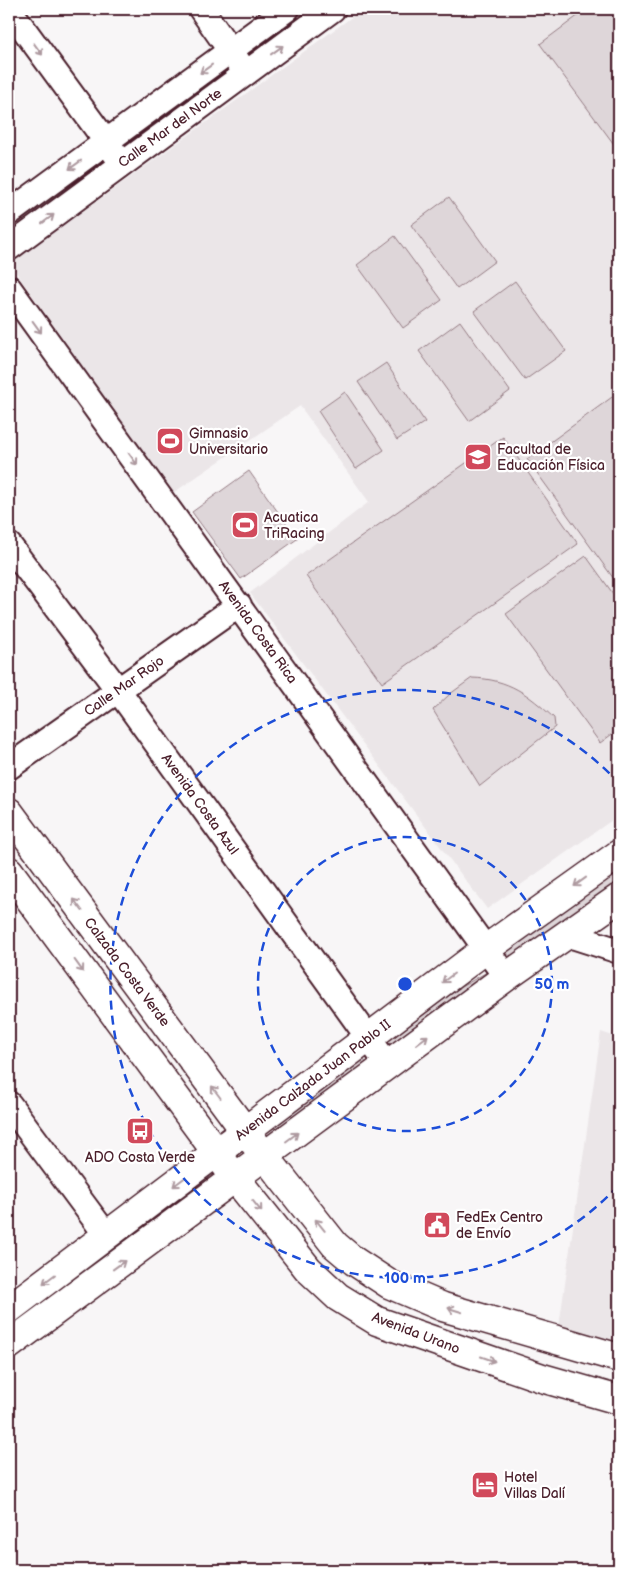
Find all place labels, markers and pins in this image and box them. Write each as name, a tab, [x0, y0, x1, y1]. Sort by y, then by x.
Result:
place label: Gimnasio Universitario	[189, 425, 268, 458]
sports icon: Gimnasio Universitario	[155, 426, 185, 456]
place label: Facultad de Educación Física	[497, 441, 605, 474]
school or university icon: Facultad de Educación Física	[463, 442, 493, 472]
place label: Acuatica TriRacing	[264, 509, 325, 542]
sports icon: Acuatica TriRacing	[230, 510, 260, 540]
centre of rings	[396, 975, 414, 993]
bus stop icon: ADO Costa Verde	[125, 1116, 155, 1146]
place label: ADO Costa Verde	[85, 1149, 195, 1166]
place label: FedEx Centro de Envío	[456, 1209, 543, 1242]
public building icon: FedEx Centro de Envío	[422, 1210, 452, 1240]
place label: Hotel Villas Dalí	[504, 1469, 566, 1502]
hotel icon: Hotel Villas Dalí	[470, 1470, 500, 1500]

